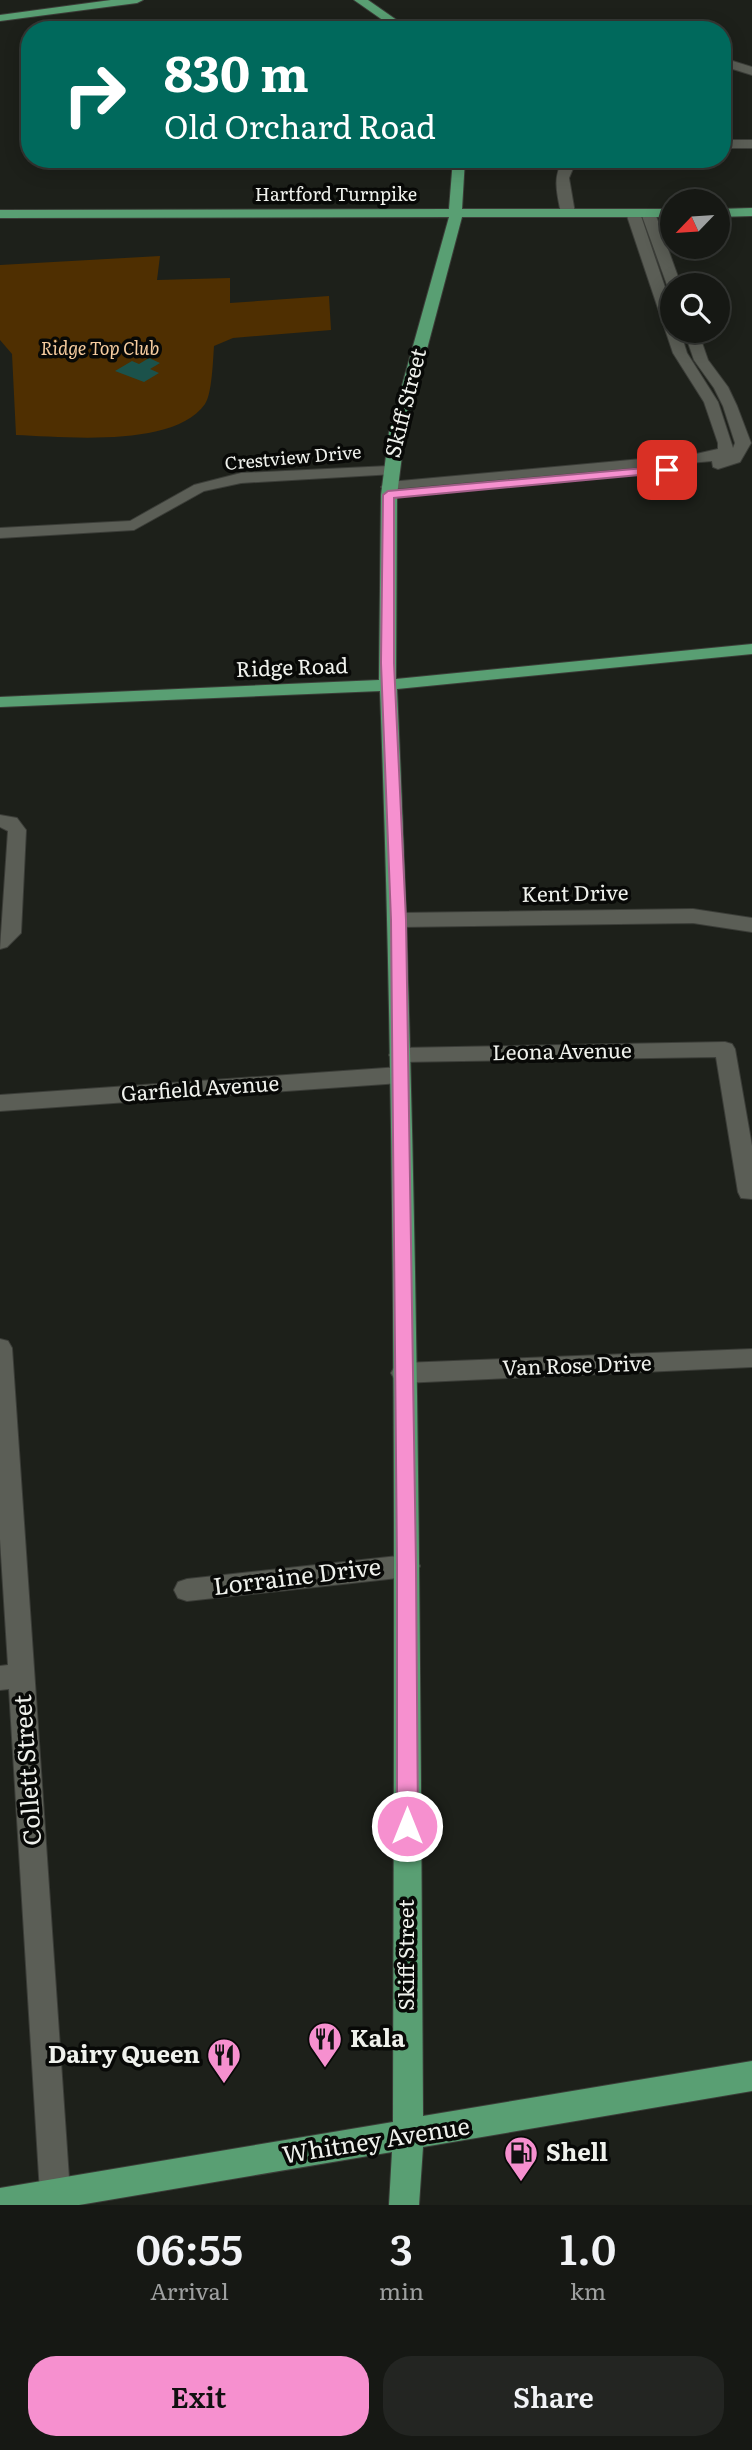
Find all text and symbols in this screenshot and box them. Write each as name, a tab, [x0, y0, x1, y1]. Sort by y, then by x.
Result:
text: 830 m	[164, 34, 309, 107]
icon: right	[49, 49, 140, 140]
text: Old Orchard Road	[164, 101, 436, 149]
street label: Hartford Turnpike	[255, 180, 417, 207]
north arrow	[660, 189, 730, 259]
map controls	[660, 189, 730, 343]
button: search	[660, 273, 730, 343]
park label: Ridge Top Club	[41, 334, 159, 361]
street label: Skiff Street	[375, 344, 432, 460]
street label: Crestview Drive	[223, 437, 362, 476]
pin	[637, 440, 697, 500]
icon: arrive	[648, 451, 686, 489]
street label: Ridge Road	[235, 648, 349, 683]
street label: Kent Drive	[521, 875, 629, 908]
street label: Leona Avenue	[492, 1033, 632, 1066]
street label: Garfield Avenue	[120, 1066, 280, 1107]
street label: Van Rose Drive	[502, 1345, 652, 1382]
street label: Lorraine Drive	[211, 1547, 383, 1602]
street label: Collett Street	[3, 1693, 48, 1847]
position arrow	[370, 1789, 444, 1863]
street label: Skiff Street	[389, 1899, 420, 2011]
place label: Kala	[350, 2019, 405, 2054]
restaurant icon: Kala	[306, 2020, 344, 2069]
place label: Dairy Queen	[48, 2035, 200, 2070]
restaurant icon: Dairy Queen	[205, 2036, 243, 2085]
street label: Whitney Avenue	[279, 2106, 472, 2171]
place label: Shell	[546, 2133, 608, 2168]
fuel station icon: Shell	[502, 2134, 540, 2183]
text: 06:55	[136, 2216, 243, 2278]
text: 3	[390, 2216, 413, 2278]
text: 1.0	[560, 2216, 616, 2278]
text: Arrival	[150, 2273, 229, 2307]
text: min	[379, 2273, 424, 2307]
text: km	[570, 2273, 606, 2307]
button: Exit	[28, 2356, 369, 2436]
button: Share	[383, 2356, 724, 2436]

